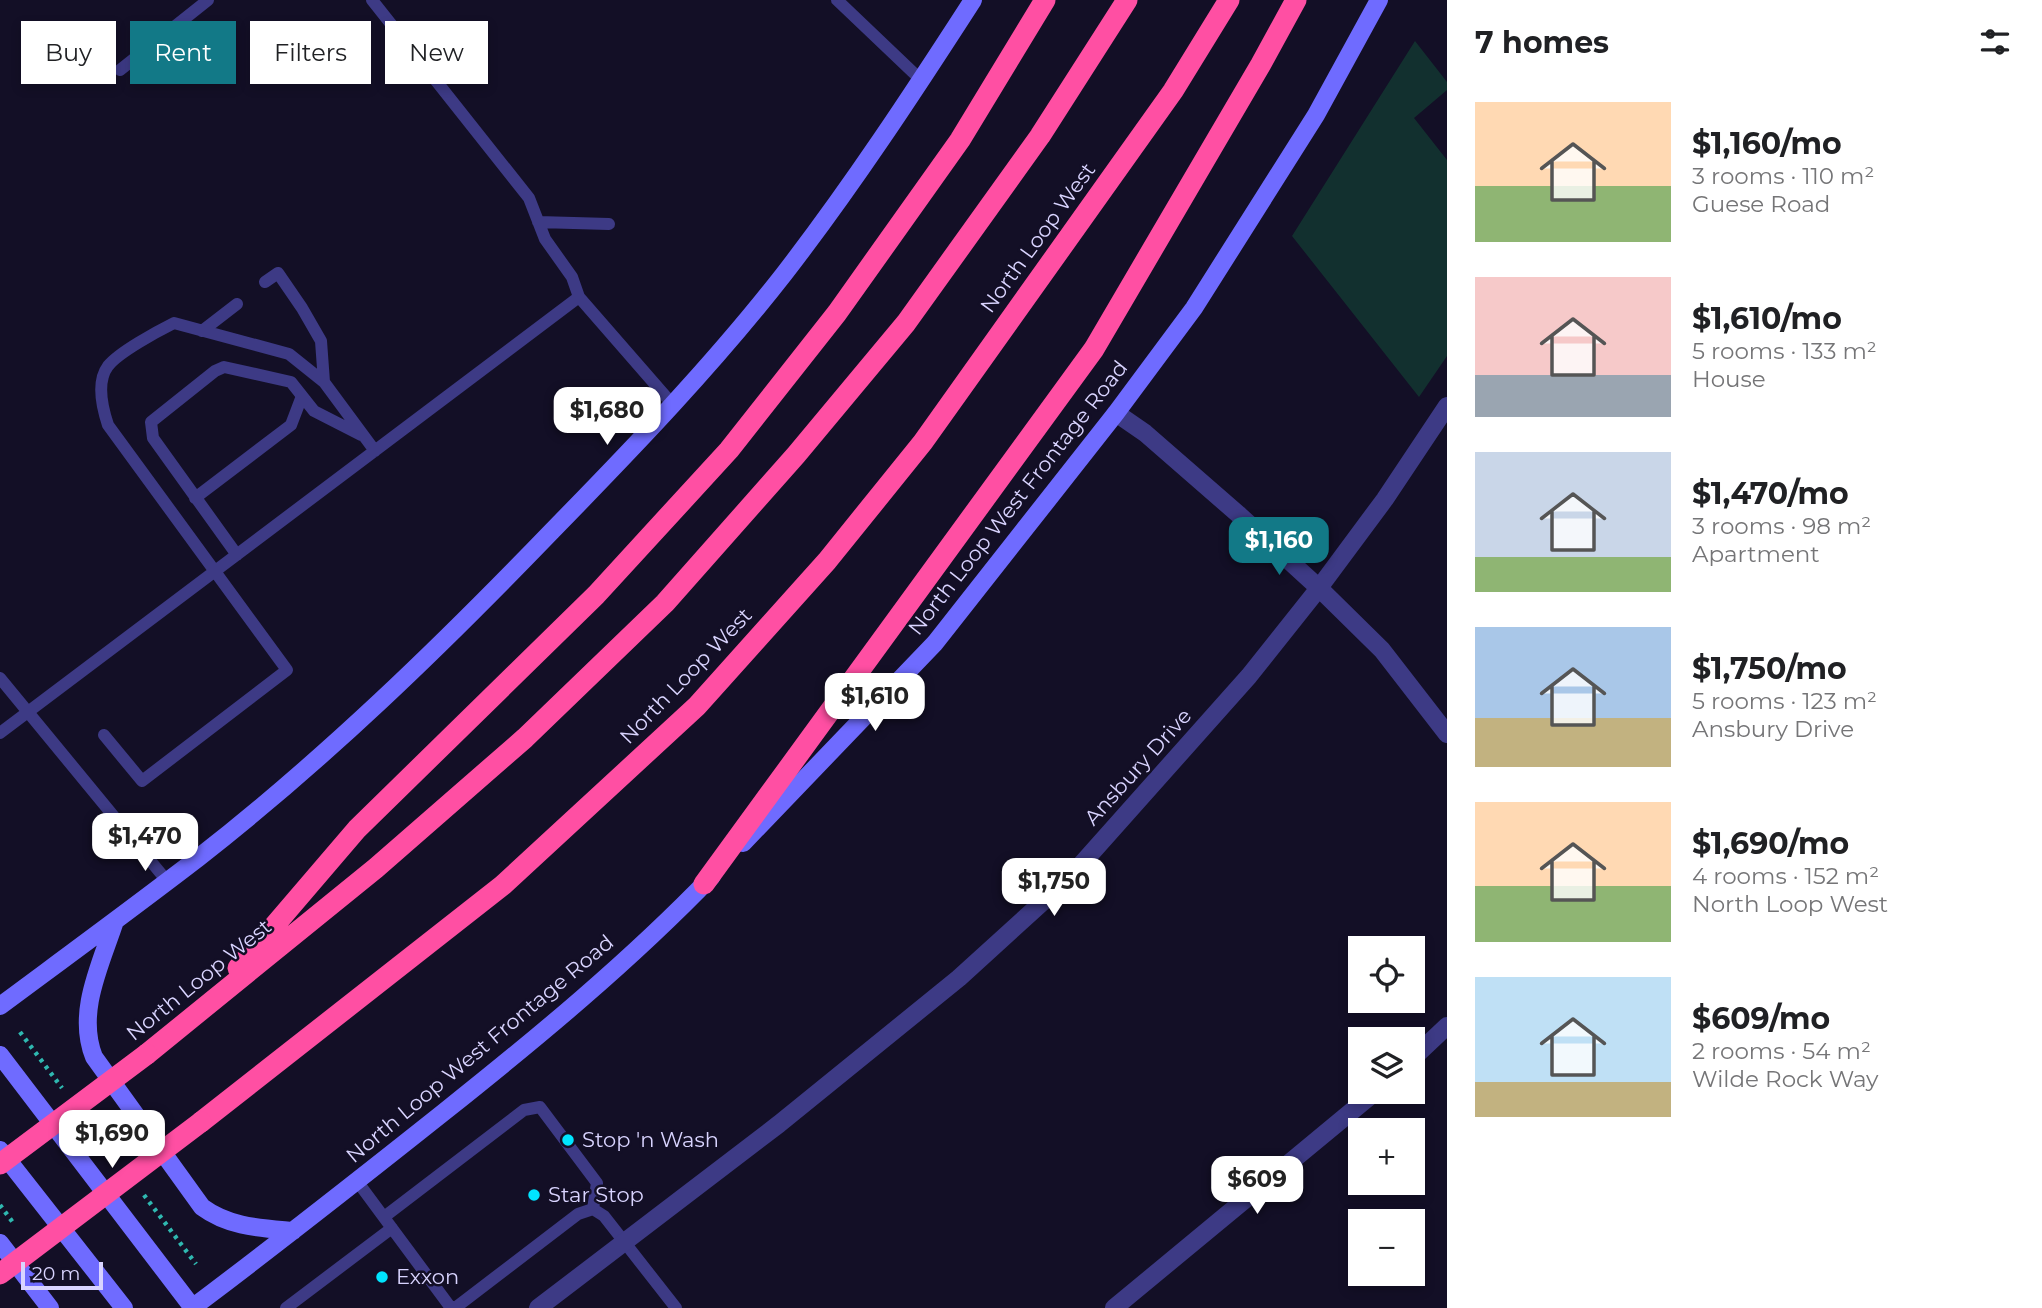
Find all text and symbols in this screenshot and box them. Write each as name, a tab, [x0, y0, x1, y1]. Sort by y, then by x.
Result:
chip: Buy	[21, 21, 116, 84]
chip: Rent	[130, 21, 236, 84]
chip: Filters	[250, 21, 371, 84]
chip: New	[385, 21, 488, 84]
icon: filters	[1976, 23, 2014, 61]
text: 7 homes	[1475, 24, 1609, 61]
text: $1,160/mo	[1692, 125, 1842, 162]
icon: home	[1531, 130, 1615, 214]
street label: North Loop West	[975, 158, 1100, 318]
text: 3 rooms · 110 m²	[1692, 162, 1874, 190]
text: Guese Road	[1692, 190, 1830, 218]
text: $1,610/mo	[1692, 300, 1842, 337]
icon: home	[1531, 305, 1615, 389]
text: 5 rooms · 133 m²	[1692, 337, 1877, 365]
street label: North Loop West Frontage Road	[903, 356, 1132, 640]
text: House	[1692, 365, 1766, 393]
pin: $1,680	[550, 388, 664, 447]
text: $1,680	[570, 396, 644, 424]
text: $1,470/mo	[1692, 475, 1849, 512]
icon: home	[1531, 480, 1615, 564]
text: 3 rooms · 98 m²	[1692, 512, 1871, 540]
pin: $1,160	[1222, 518, 1336, 577]
text: $1,160	[1245, 526, 1313, 554]
text: Apartment	[1692, 540, 1820, 568]
street label: North Loop West	[614, 603, 757, 749]
text: $1,750/mo	[1692, 650, 1847, 687]
icon: home	[1531, 655, 1615, 739]
pin: $1,610	[818, 674, 932, 733]
text: $1,610	[841, 682, 909, 710]
text: 5 rooms · 123 m²	[1692, 687, 1877, 715]
street label: Ansbury Drive	[1079, 703, 1196, 830]
text: Ansbury Drive	[1692, 715, 1854, 743]
pin: $1,470	[88, 814, 202, 873]
text: $1,470	[108, 822, 182, 850]
text: $1,690/mo	[1692, 825, 1849, 862]
icon: home	[1531, 830, 1615, 914]
pin: $1,750	[997, 858, 1111, 918]
text: 4 rooms · 152 m²	[1692, 862, 1879, 890]
text: $1,750	[1018, 867, 1090, 895]
text: North Loop West	[1692, 890, 1888, 918]
street label: North Loop West	[121, 914, 276, 1046]
street label: North Loop West Frontage Road	[341, 929, 618, 1168]
map controls	[1348, 936, 1425, 1286]
button: locate	[1348, 936, 1425, 1013]
text: $609/mo	[1692, 1000, 1830, 1037]
icon: home	[1531, 1005, 1615, 1089]
button: layers	[1348, 1027, 1425, 1104]
text: 2 rooms · 54 m²	[1692, 1037, 1871, 1065]
text: Wilde Rock Way	[1692, 1065, 1879, 1093]
pin: $1,690	[55, 1110, 169, 1170]
button: +	[1348, 1118, 1425, 1195]
text: $1,690	[75, 1119, 149, 1147]
place label: Stop 'n Wash	[582, 1127, 719, 1152]
marker: Stop 'n Wash	[560, 1132, 576, 1148]
pin: $609	[1216, 1156, 1298, 1216]
text: $609	[1227, 1165, 1287, 1193]
place label: Star Stop	[548, 1182, 644, 1207]
marker: Star Stop	[526, 1187, 542, 1203]
button: −	[1348, 1209, 1425, 1286]
scale bar	[21, 1259, 103, 1291]
text: 20 m	[32, 1262, 80, 1285]
place label: Exxon	[396, 1264, 459, 1289]
marker: Exxon	[374, 1269, 390, 1285]

